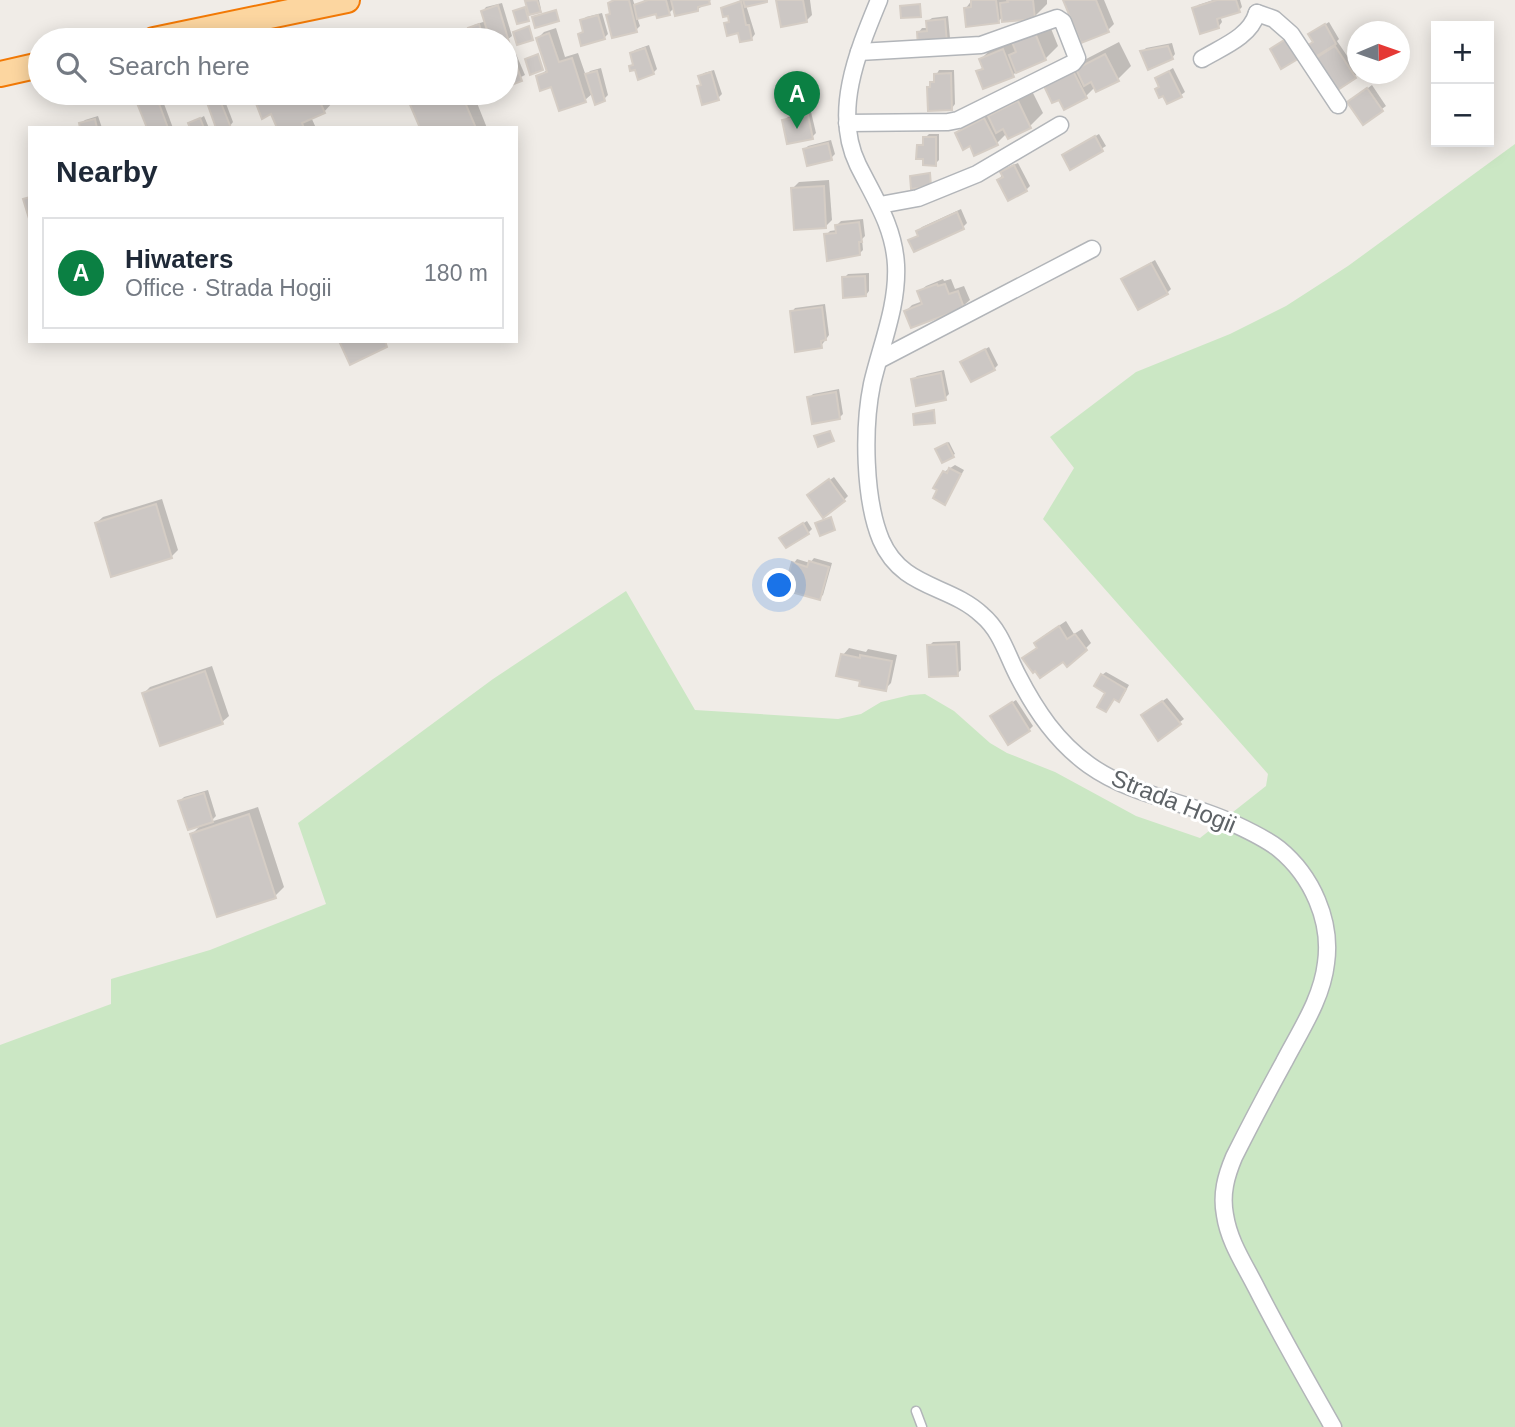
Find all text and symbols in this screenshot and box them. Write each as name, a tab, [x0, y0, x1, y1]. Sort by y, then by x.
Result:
north arrow	[1347, 21, 1410, 84]
map controls	[1431, 21, 1494, 147]
button: +	[1431, 21, 1494, 84]
search box	[28, 28, 518, 105]
icon: search	[52, 48, 90, 86]
text: Search here	[108, 51, 250, 81]
pin: A	[774, 71, 820, 129]
button: −	[1431, 84, 1494, 147]
text: Nearby	[56, 155, 158, 188]
text: Hiwaters	[125, 244, 233, 274]
text: A	[73, 260, 89, 286]
text: 180 m	[424, 260, 488, 286]
text: Office · Strada Hogii	[125, 275, 332, 301]
your location	[762, 568, 796, 602]
street label: Strada Hogii	[1108, 764, 1240, 838]

